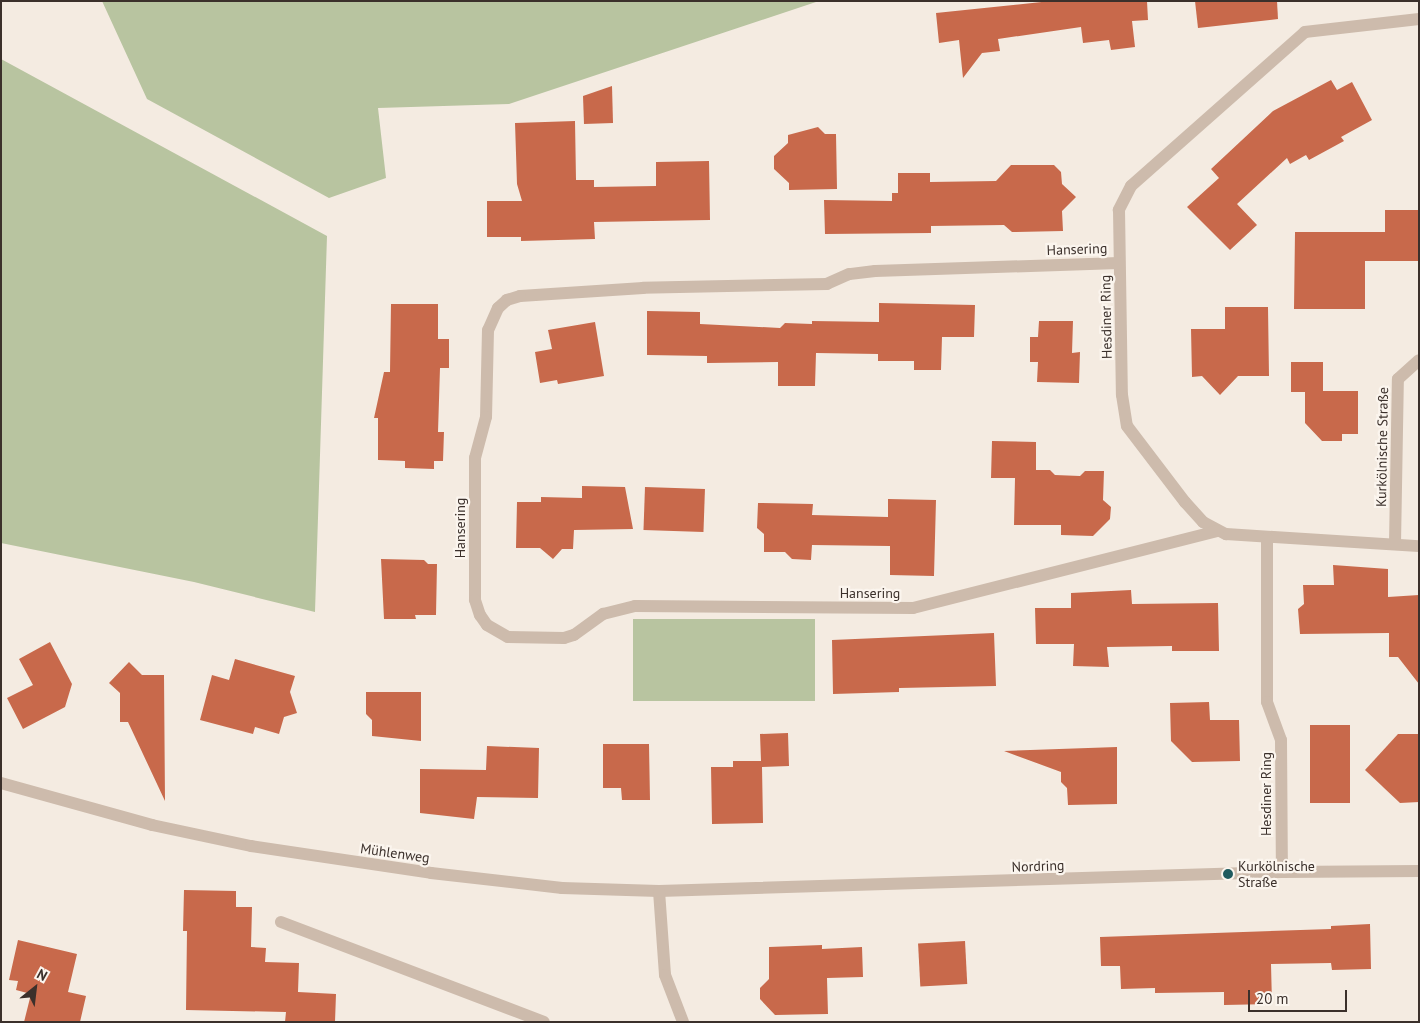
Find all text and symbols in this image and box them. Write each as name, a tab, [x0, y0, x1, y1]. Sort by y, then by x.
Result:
street label: Hansering	[1046, 240, 1108, 258]
street label: Hesdiner Ring	[1097, 275, 1115, 359]
street label: Kurkölnische Straße	[1373, 387, 1391, 507]
street label: Hansering	[452, 498, 468, 558]
street label: Hansering	[840, 585, 900, 601]
street label: Hesdiner Ring	[1258, 752, 1274, 836]
street label: Mühlenweg	[359, 840, 431, 866]
street label: Nordring	[1011, 857, 1065, 875]
place label: Kurkölnische Straße	[1238, 858, 1315, 890]
marker: Kurkölnische Straße	[1222, 868, 1234, 880]
north arrow	[10, 963, 60, 1013]
text: N	[34, 965, 51, 985]
scale bar	[1250, 980, 1349, 1012]
text: 20 m	[1256, 989, 1289, 1008]

